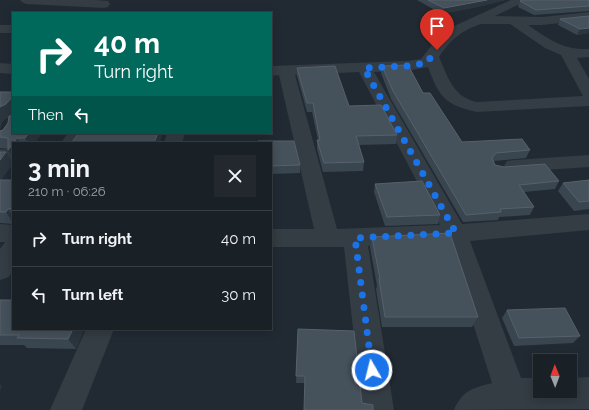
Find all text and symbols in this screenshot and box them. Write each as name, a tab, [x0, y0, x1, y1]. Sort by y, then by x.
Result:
pin	[420, 9, 454, 50]
icon: arrive	[426, 15, 448, 37]
text: 40 m	[94, 27, 160, 60]
icon: right	[28, 28, 80, 80]
text: Turn right	[94, 61, 173, 82]
icon: left	[71, 104, 93, 126]
text: Then	[28, 106, 63, 124]
text: 3 min	[28, 154, 90, 183]
button: close	[214, 155, 256, 197]
text: 210 m · 06:26	[28, 184, 106, 199]
icon: right	[28, 228, 50, 250]
text: Turn right	[62, 230, 132, 248]
text: 40 m	[221, 230, 256, 248]
icon: left	[28, 284, 50, 306]
text: Turn left	[62, 286, 123, 304]
text: 30 m	[221, 286, 256, 304]
position arrow	[351, 349, 393, 391]
north arrow	[533, 354, 577, 398]
map controls	[533, 354, 577, 398]

